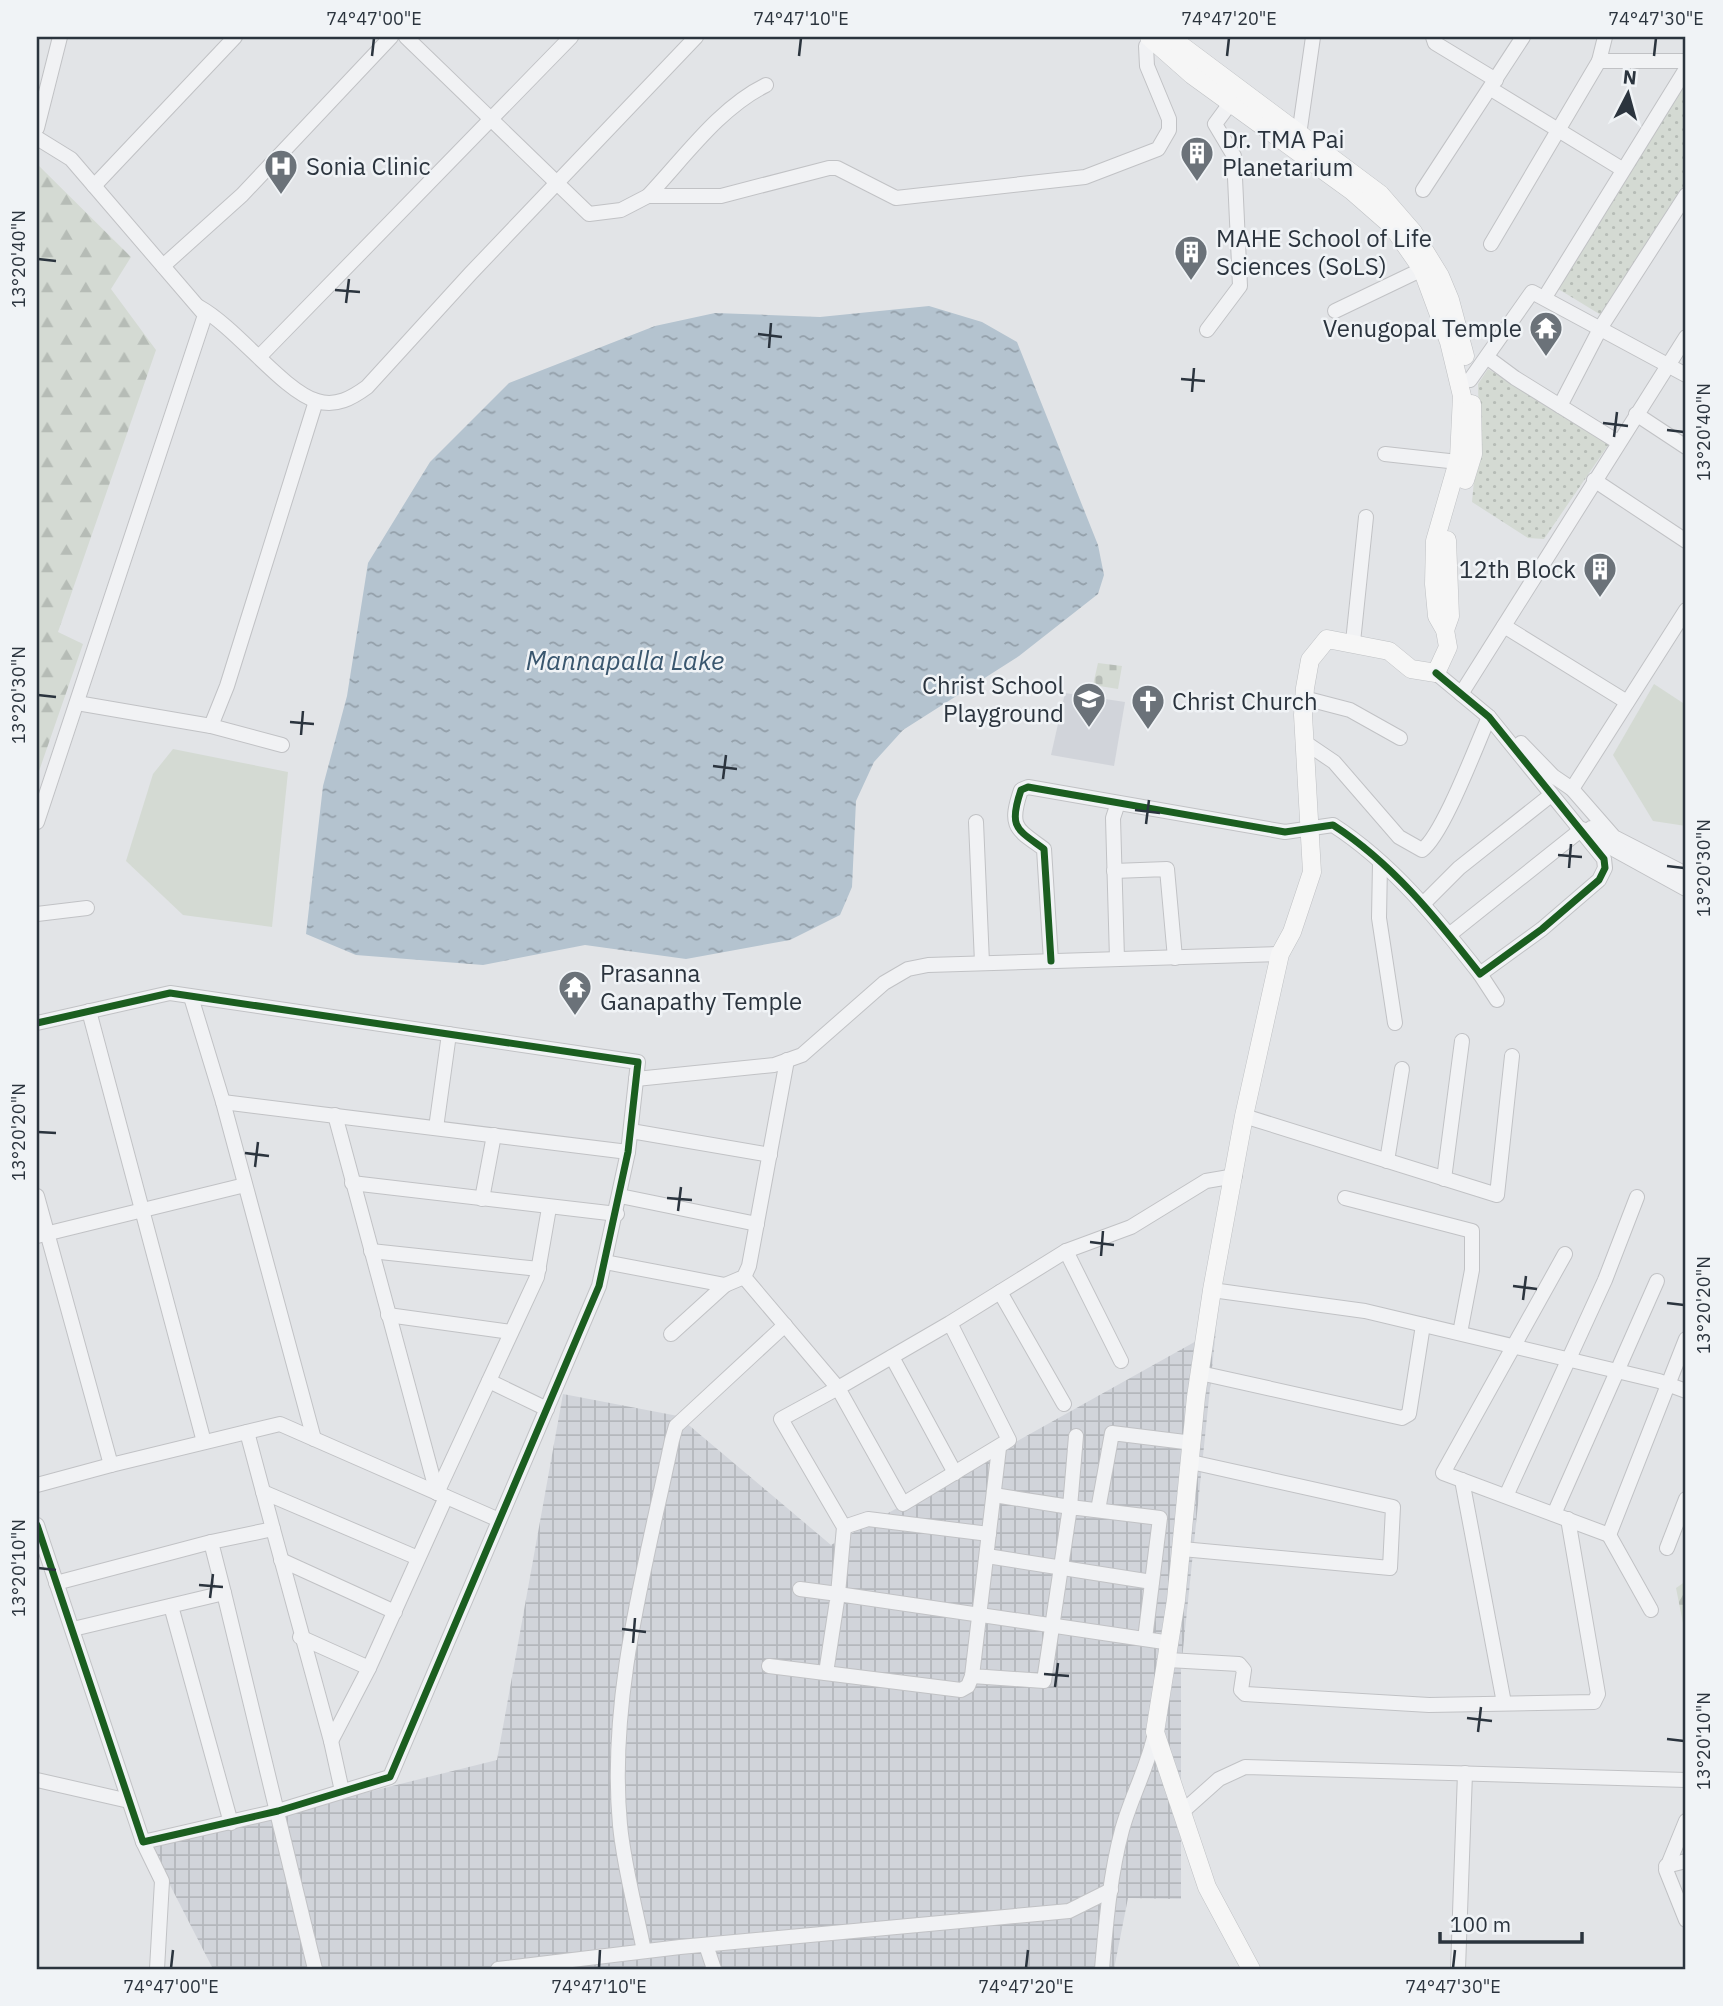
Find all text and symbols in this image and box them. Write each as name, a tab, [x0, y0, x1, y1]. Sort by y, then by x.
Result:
text: 74°47'00"E	[326, 7, 422, 30]
text: 74°47'10"E	[753, 7, 849, 30]
text: 74°47'20"E	[1181, 7, 1277, 30]
text: 74°47'30"E	[1608, 7, 1704, 30]
north arrow	[1594, 60, 1664, 130]
text: N	[1622, 64, 1638, 90]
place label: Dr. TMA Pai Planetarium	[1222, 123, 1353, 183]
building icon: Dr. TMA Pai Planetarium	[1178, 134, 1216, 183]
hospital icon: Sonia Clinic	[262, 147, 300, 196]
place label: Sonia Clinic	[306, 150, 431, 182]
text: 13°20'40"N	[7, 210, 30, 308]
place label: MAHE School of Life Sciences (SoLS)	[1216, 222, 1432, 282]
building icon: MAHE School of Life Sciences (SoLS)	[1172, 233, 1210, 282]
temple icon: Venugopal Temple	[1527, 309, 1565, 358]
place label: Venugopal Temple	[1323, 312, 1522, 344]
text: 13°20'40"N	[1692, 383, 1715, 481]
building icon: 12th Block	[1581, 550, 1619, 599]
place label: 12th Block	[1459, 553, 1576, 585]
water label: Mannapalla Lake	[526, 643, 724, 677]
text: 13°20'30"N	[7, 646, 30, 744]
place label: Christ School Playground	[922, 669, 1064, 729]
school or university icon: Christ School Playground	[1070, 680, 1108, 729]
church icon: Christ Church	[1129, 682, 1167, 731]
place label: Christ Church	[1172, 685, 1318, 717]
text: 13°20'30"N	[1692, 819, 1715, 917]
place label: Prasanna Ganapathy Temple	[600, 957, 802, 1017]
temple icon: Prasanna Ganapathy Temple	[556, 968, 594, 1017]
text: 13°20'20"N	[7, 1083, 30, 1181]
text: 13°20'20"N	[1692, 1256, 1715, 1354]
text: 13°20'10"N	[7, 1519, 30, 1617]
text: 13°20'10"N	[1692, 1692, 1715, 1790]
scale bar	[1440, 1901, 1581, 1945]
text: 100 m	[1450, 1910, 1511, 1938]
text: 74°47'00"E	[123, 1975, 219, 1998]
text: 74°47'10"E	[551, 1975, 647, 1998]
text: 74°47'20"E	[978, 1975, 1074, 1998]
text: 74°47'30"E	[1405, 1975, 1501, 1998]

